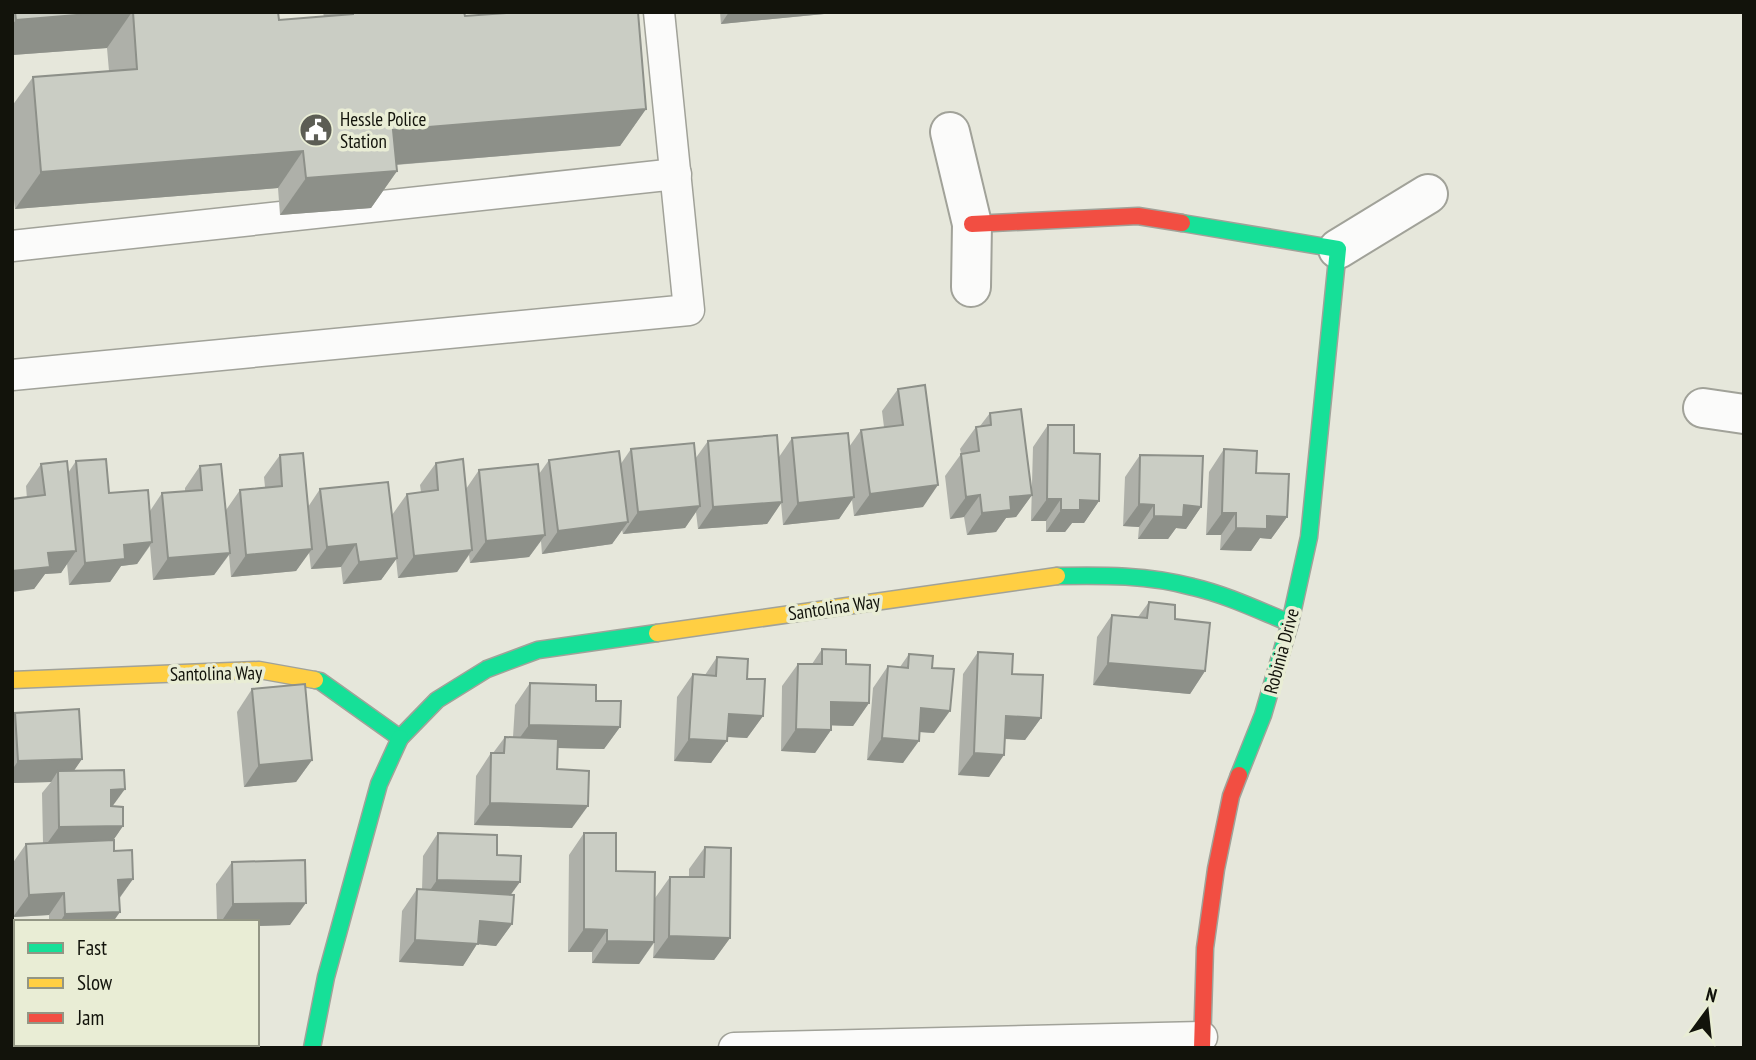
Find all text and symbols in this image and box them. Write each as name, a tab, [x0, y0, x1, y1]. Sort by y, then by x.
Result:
place label: Hessle Police Station	[340, 107, 426, 153]
public building icon: Hessle Police Station	[297, 111, 335, 149]
street label: Santolina Way	[787, 589, 882, 625]
street label: Robinia Drive	[1258, 605, 1304, 696]
street label: Santolina Way	[170, 660, 263, 686]
legend	[14, 920, 259, 1046]
text: Fast	[77, 934, 107, 961]
text: Slow	[77, 969, 113, 996]
north arrow	[1672, 976, 1742, 1046]
text: N	[1703, 982, 1719, 1007]
text: Jam	[76, 1004, 104, 1031]

